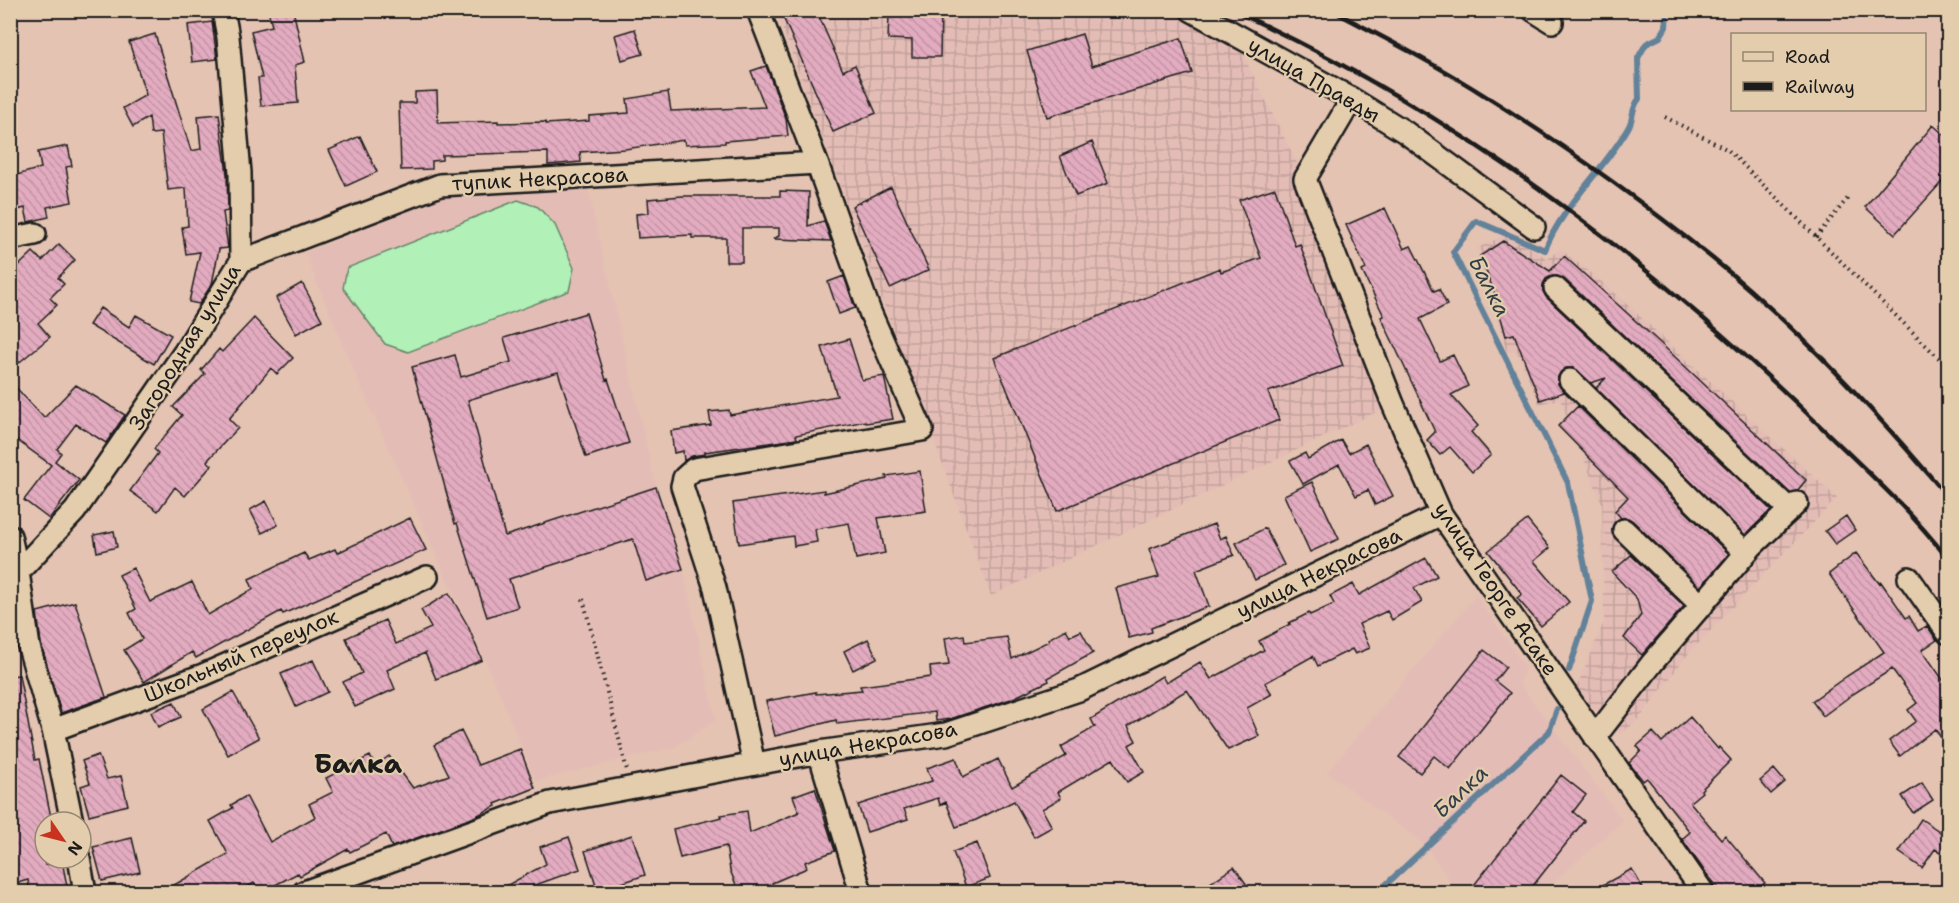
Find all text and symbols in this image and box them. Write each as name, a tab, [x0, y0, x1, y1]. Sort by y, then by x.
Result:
street label: улица Правды	[1243, 31, 1385, 129]
legend	[1731, 33, 1926, 111]
text: Road	[1785, 45, 1830, 69]
text: Railway	[1785, 75, 1855, 99]
street label: тупик Некрасова	[451, 160, 629, 198]
water label: Балка	[1462, 250, 1517, 322]
street label: Загородная улица	[123, 259, 247, 435]
street label: улица Георге Асаке	[1428, 497, 1564, 681]
street label: улица Некрасова	[1232, 521, 1406, 625]
street label: Школьный переулок	[139, 602, 343, 710]
street label: улица Некрасова	[777, 715, 959, 773]
district label: Балка	[314, 745, 403, 782]
water label: Балка	[1427, 758, 1494, 824]
north arrow	[33, 810, 93, 870]
text: N	[63, 837, 87, 860]

